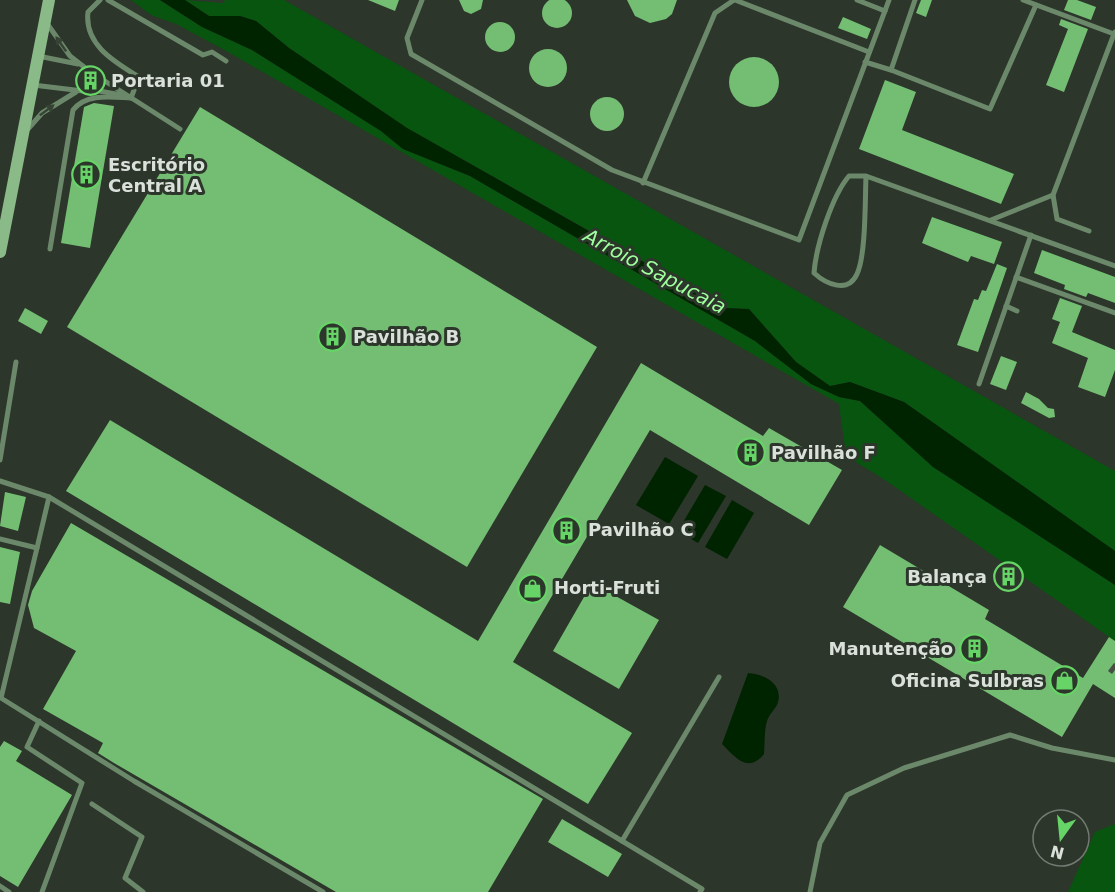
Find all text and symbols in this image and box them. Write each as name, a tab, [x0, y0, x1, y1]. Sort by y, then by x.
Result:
one-way arrow	[55, 36, 67, 52]
building icon: Portaria 01	[74, 65, 106, 97]
place label: Portaria 01	[111, 70, 225, 91]
one-way arrow	[39, 104, 55, 116]
place label: Escritório Central A	[108, 154, 205, 196]
building icon: Escritório Central A	[71, 159, 103, 191]
water label: Arroio Sapucaia	[578, 222, 730, 319]
building icon: Pavilhão B	[316, 321, 348, 353]
place label: Pavilhão B	[353, 326, 459, 347]
building icon: Pavilhão F	[734, 437, 766, 469]
place label: Pavilhão F	[771, 442, 876, 463]
building icon: Pavilhão C	[551, 514, 583, 546]
place label: Pavilhão C	[588, 519, 694, 540]
building icon: Balança	[992, 561, 1024, 593]
place label: Balança	[907, 566, 987, 587]
shop icon: Horti-Fruti	[517, 572, 549, 604]
place label: Horti-Fruti	[554, 577, 660, 598]
building icon: Manutenção	[958, 633, 990, 665]
place label: Manutenção	[829, 638, 953, 659]
shop icon: Oficina Sulbras	[1049, 665, 1081, 697]
place label: Oficina Sulbras	[891, 670, 1044, 691]
north arrow	[1031, 808, 1091, 868]
text: N	[1048, 841, 1066, 863]

